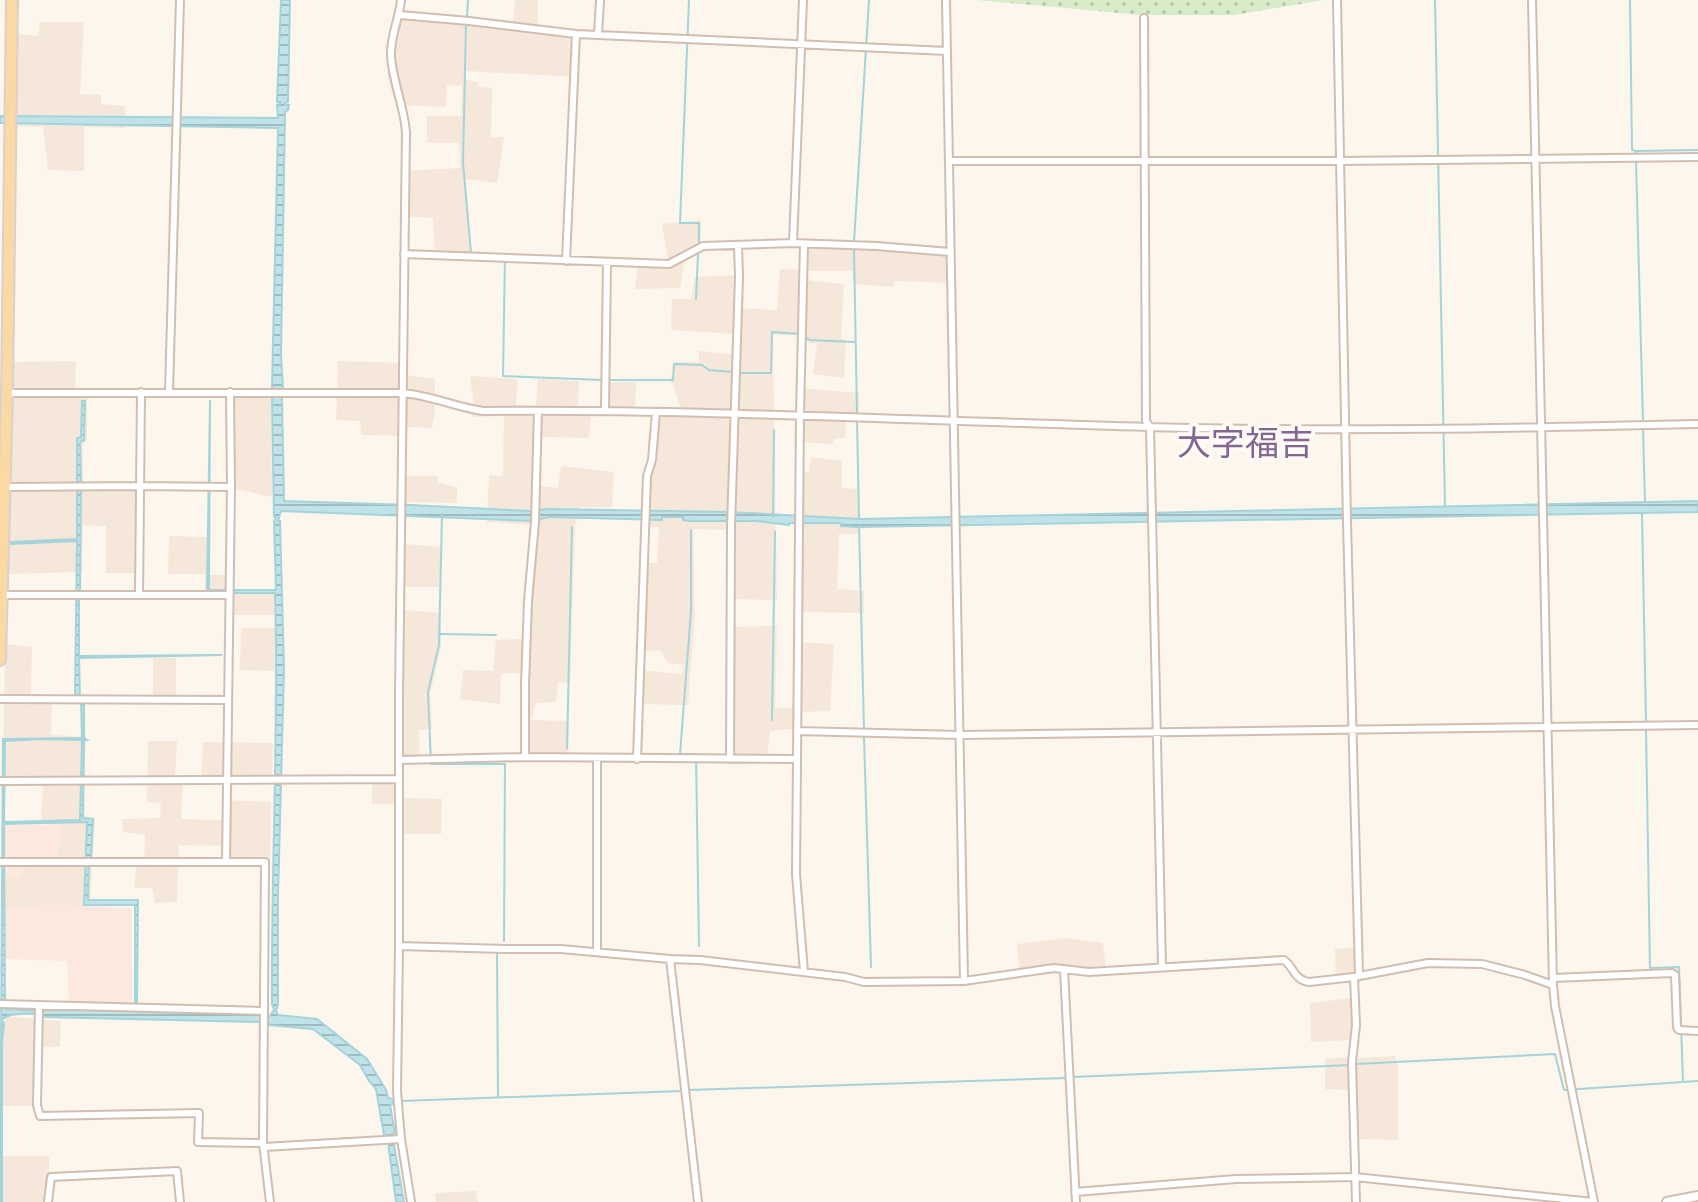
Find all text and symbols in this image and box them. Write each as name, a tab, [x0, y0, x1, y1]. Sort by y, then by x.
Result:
district label: 大字福吉	[1177, 424, 1313, 464]

